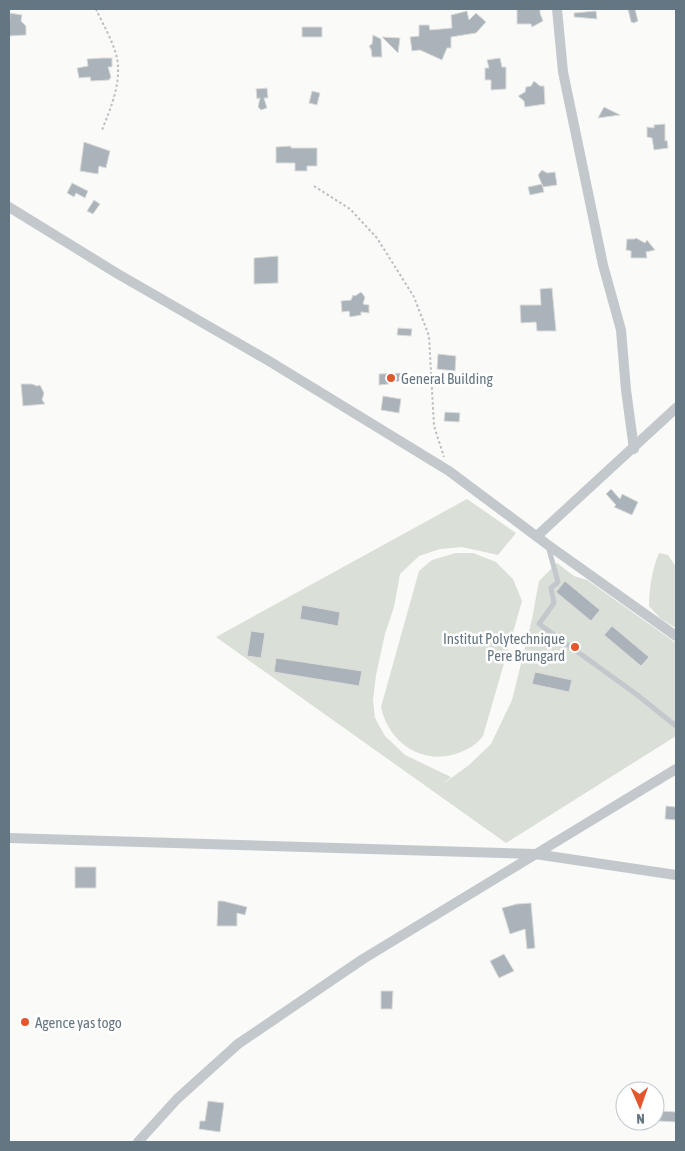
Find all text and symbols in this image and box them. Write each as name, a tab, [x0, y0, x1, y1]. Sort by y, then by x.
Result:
place label: General Building	[401, 370, 493, 387]
marker: General Building	[385, 372, 397, 384]
place label: Institut Polytechnique Pere Brungard	[443, 630, 565, 664]
marker: Institut Polytechnique Pere Brungard	[569, 641, 581, 653]
place label: Agence yas togo	[35, 1014, 122, 1031]
marker: Agence yas togo	[19, 1016, 31, 1028]
north arrow	[615, 1081, 665, 1131]
text: N	[636, 1111, 645, 1127]

